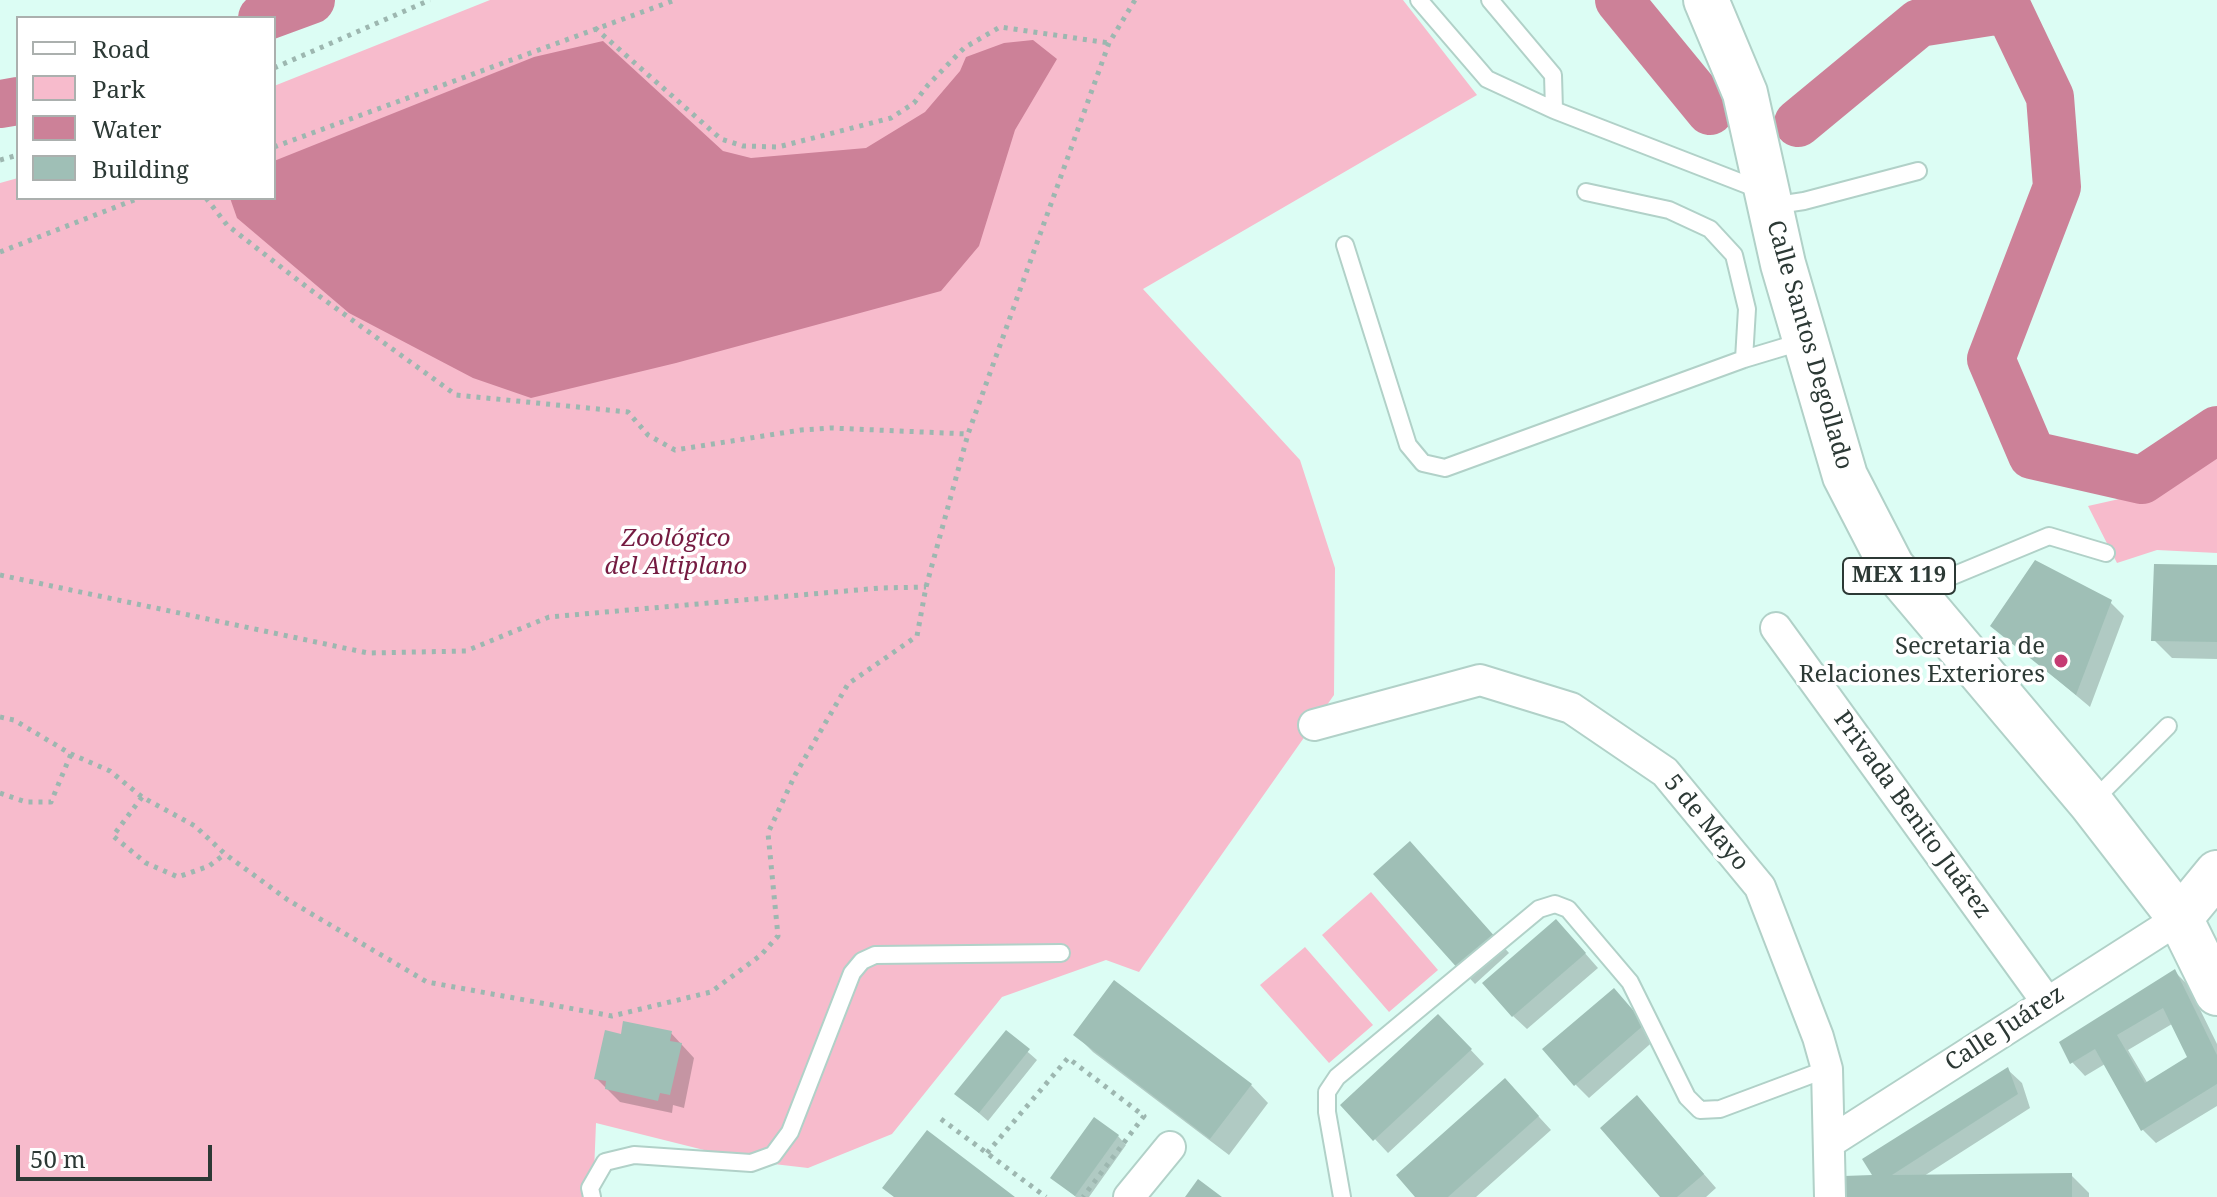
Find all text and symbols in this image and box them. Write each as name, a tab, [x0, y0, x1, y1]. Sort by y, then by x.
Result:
legend	[16, 16, 276, 200]
text: Road	[92, 32, 150, 65]
text: Park	[92, 72, 145, 105]
text: Water	[92, 112, 162, 145]
text: Building	[92, 152, 189, 185]
street label: Calle Santos Degollado	[1760, 217, 1858, 473]
park label: Zoológico del Altiplano	[605, 525, 747, 581]
road number: MEX 119	[1843, 558, 1955, 594]
place label: Secretaria de Relaciones Exteriores	[1799, 633, 2045, 689]
marker: Secretaria de Relaciones Exteriores	[2052, 652, 2070, 670]
street label: Privada Benito Juárez	[1827, 706, 1997, 924]
street label: 5 de Mayo	[1658, 769, 1754, 877]
street label: Calle Juárez	[1940, 980, 2070, 1078]
scale bar	[20, 1129, 216, 1179]
text: 50 m	[30, 1142, 86, 1175]

